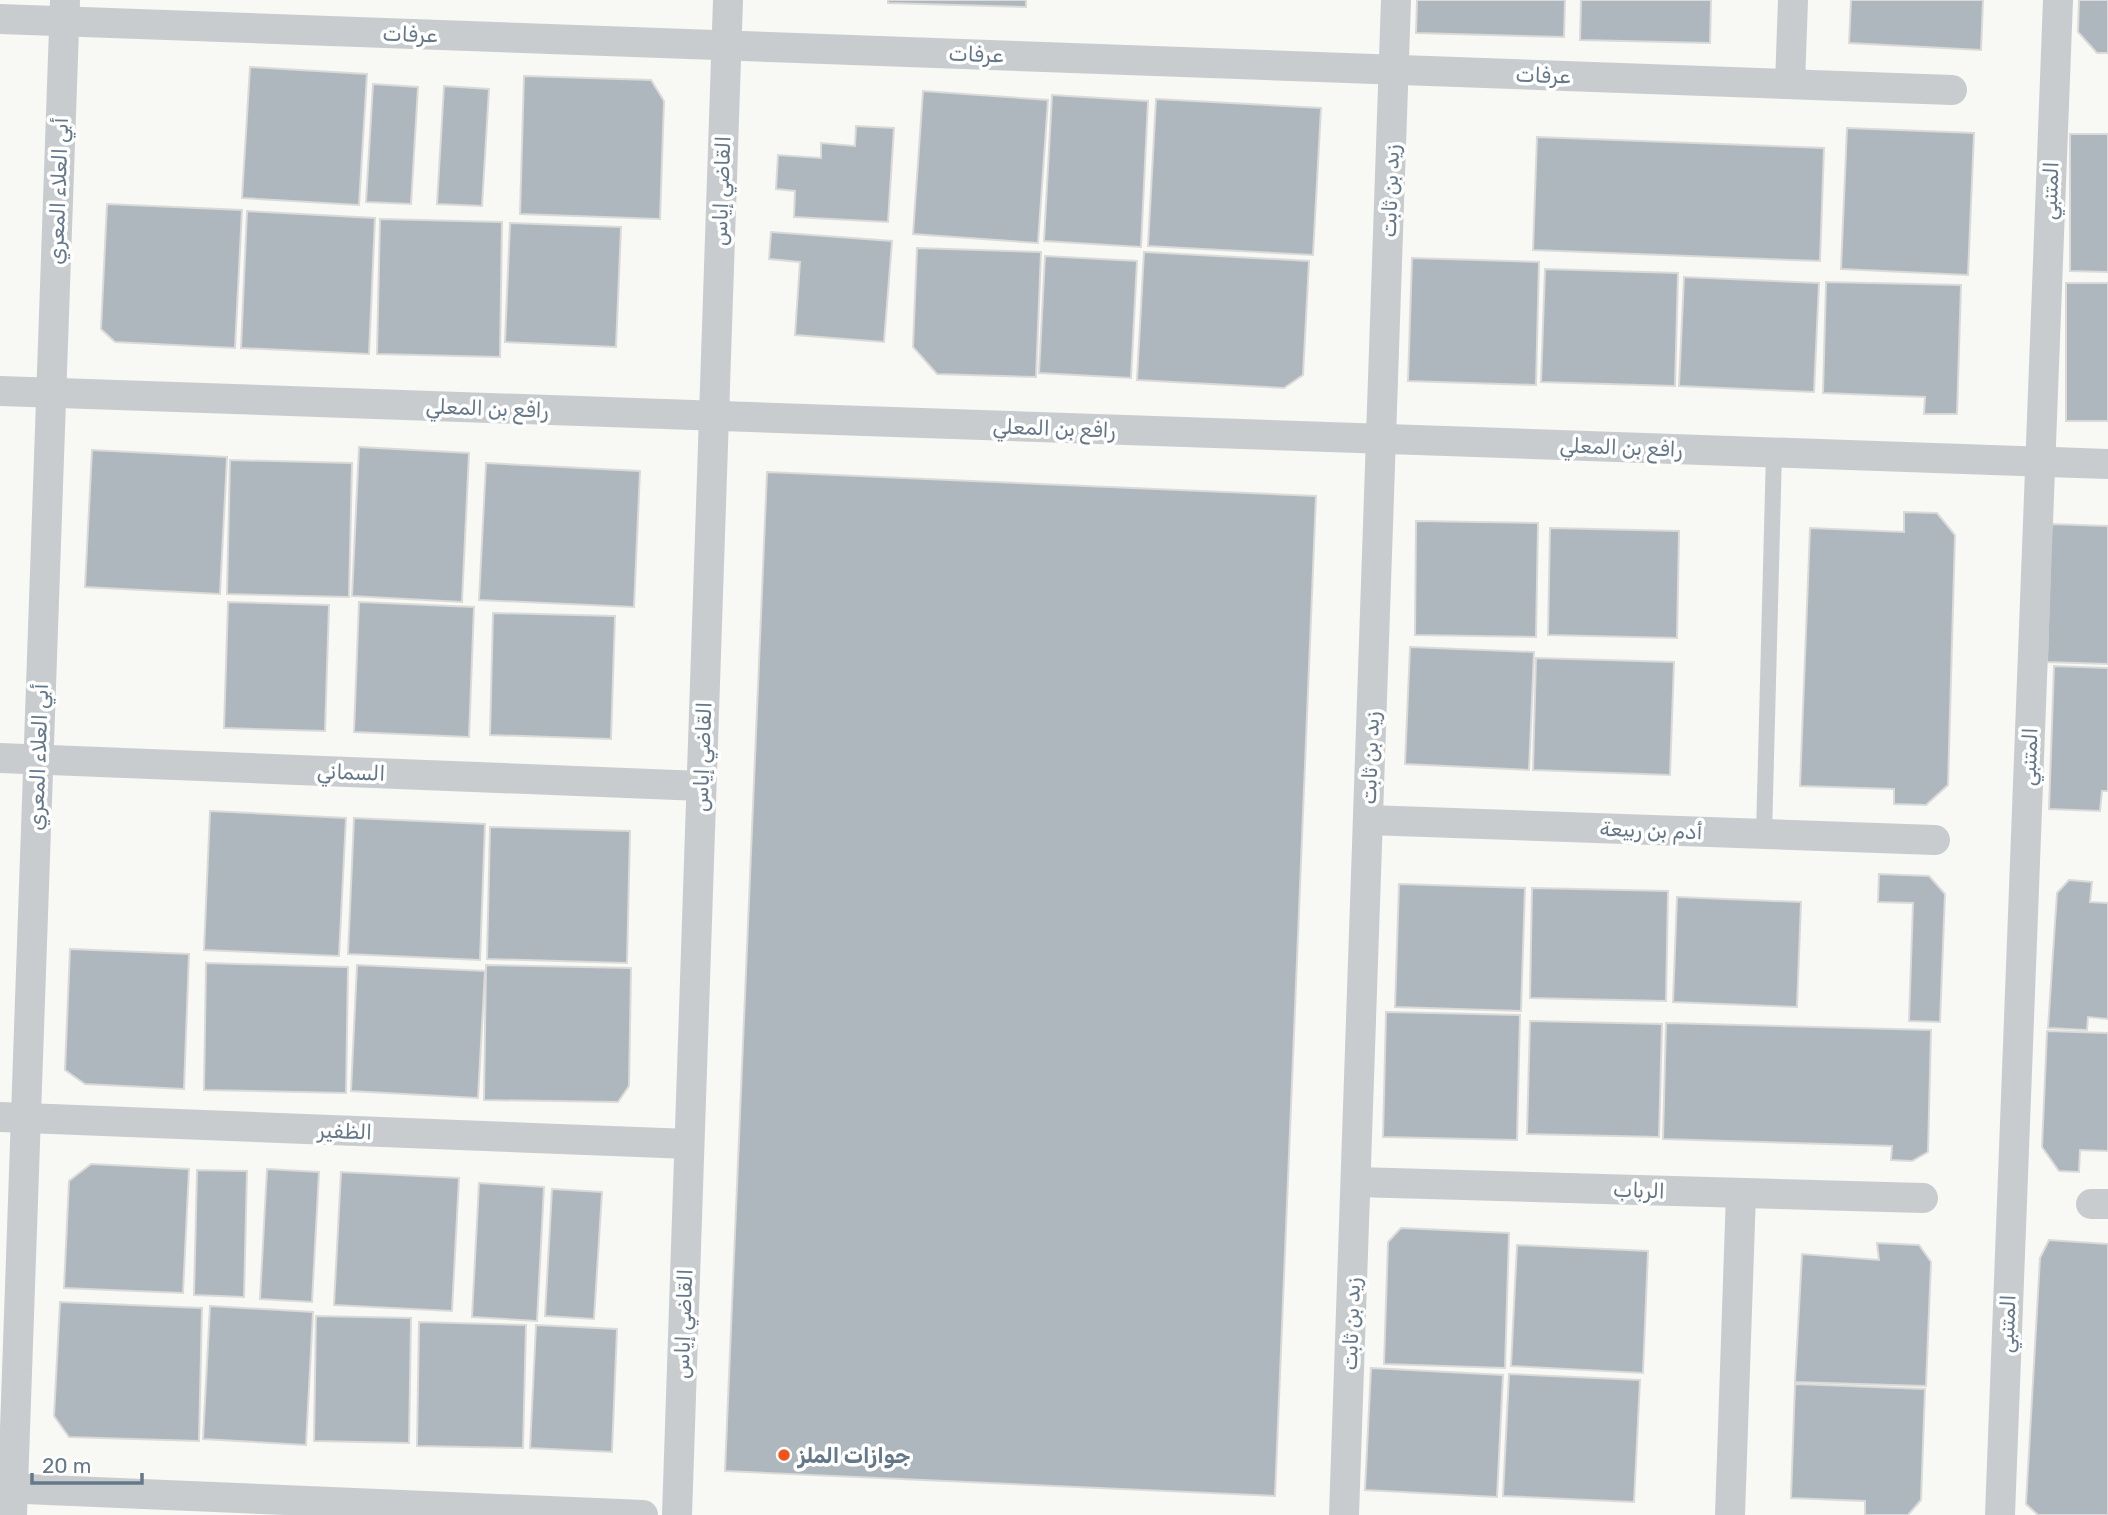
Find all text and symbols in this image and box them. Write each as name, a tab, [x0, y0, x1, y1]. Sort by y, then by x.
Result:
street label: عرفات	[382, 21, 438, 47]
street label: عرفات	[948, 41, 1004, 67]
street label: عرفات	[1515, 62, 1571, 88]
street label: أبي العلاء المعري	[43, 117, 77, 265]
street label: القاضي إياس	[707, 136, 739, 247]
street label: زيد بن ثابت	[1376, 144, 1404, 238]
street label: المتنبي	[2036, 161, 2068, 221]
street label: رافع بن المعلي	[425, 393, 549, 427]
street label: رافع بن المعلي	[992, 413, 1116, 447]
street label: رافع بن المعلي	[1559, 432, 1683, 466]
street label: أبي العلاء المعري	[23, 683, 57, 831]
street label: القاضي إياس	[688, 702, 720, 813]
street label: زيد بن ثابت	[1356, 711, 1384, 805]
street label: المتنبي	[2015, 727, 2047, 787]
street label: السماني	[316, 758, 386, 790]
street label: أدم بن ربيعة	[1599, 816, 1703, 845]
street label: الظفير	[315, 1117, 373, 1144]
street label: الرباب	[1613, 1177, 1665, 1203]
street label: القاضي إياس	[669, 1269, 701, 1380]
street label: زيد بن ثابت	[1337, 1277, 1365, 1371]
street label: المتنبي	[1993, 1294, 2025, 1354]
scale bar	[32, 1442, 142, 1486]
place label: جوازات الملز	[796, 1443, 910, 1469]
marker: جوازات الملز	[776, 1447, 792, 1463]
text: 20 m	[42, 1453, 91, 1478]

